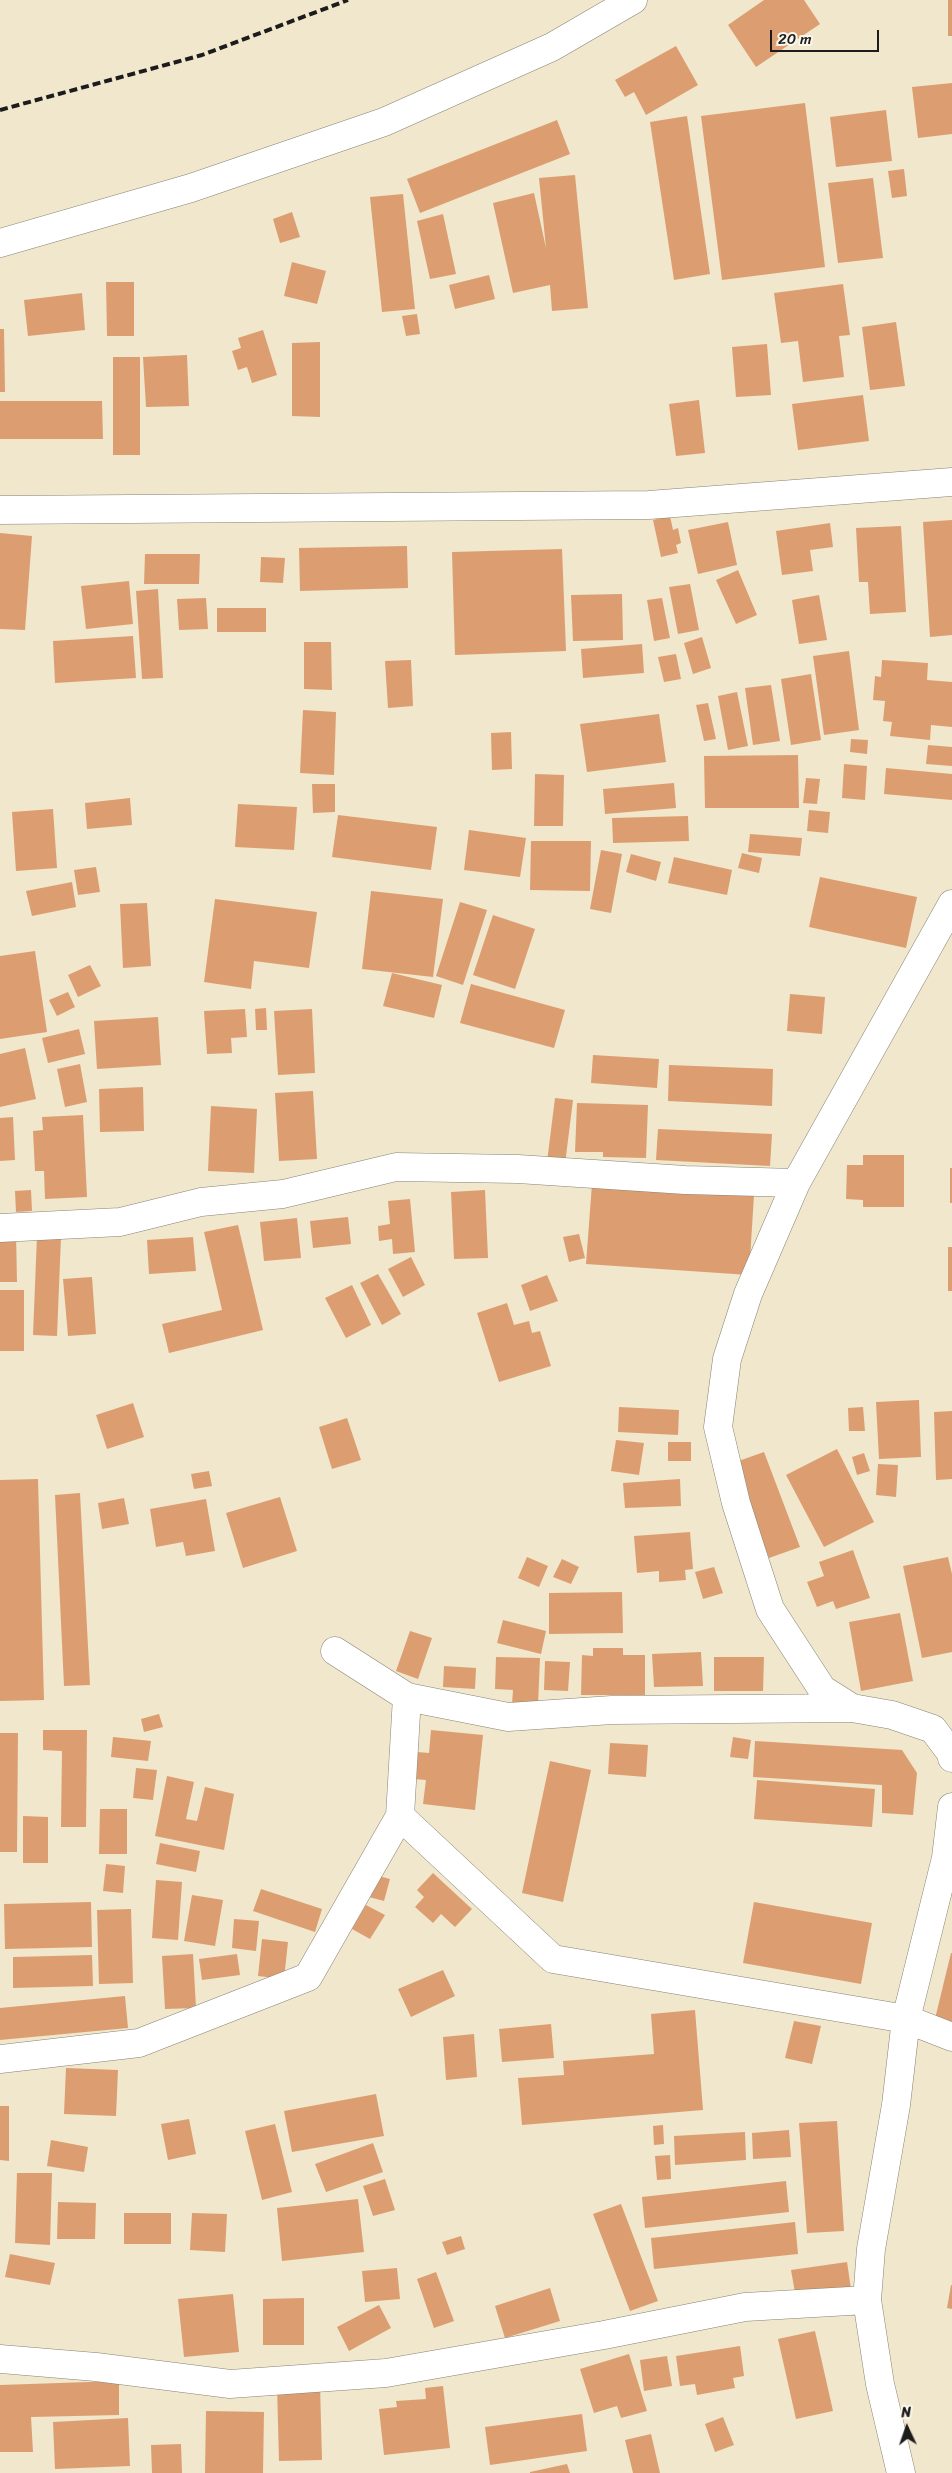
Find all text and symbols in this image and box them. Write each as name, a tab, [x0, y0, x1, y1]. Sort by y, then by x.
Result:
scale bar	[772, 20, 881, 52]
text: 20 m	[778, 26, 812, 52]
text: N	[901, 2400, 912, 2425]
north arrow	[882, 2403, 932, 2453]

